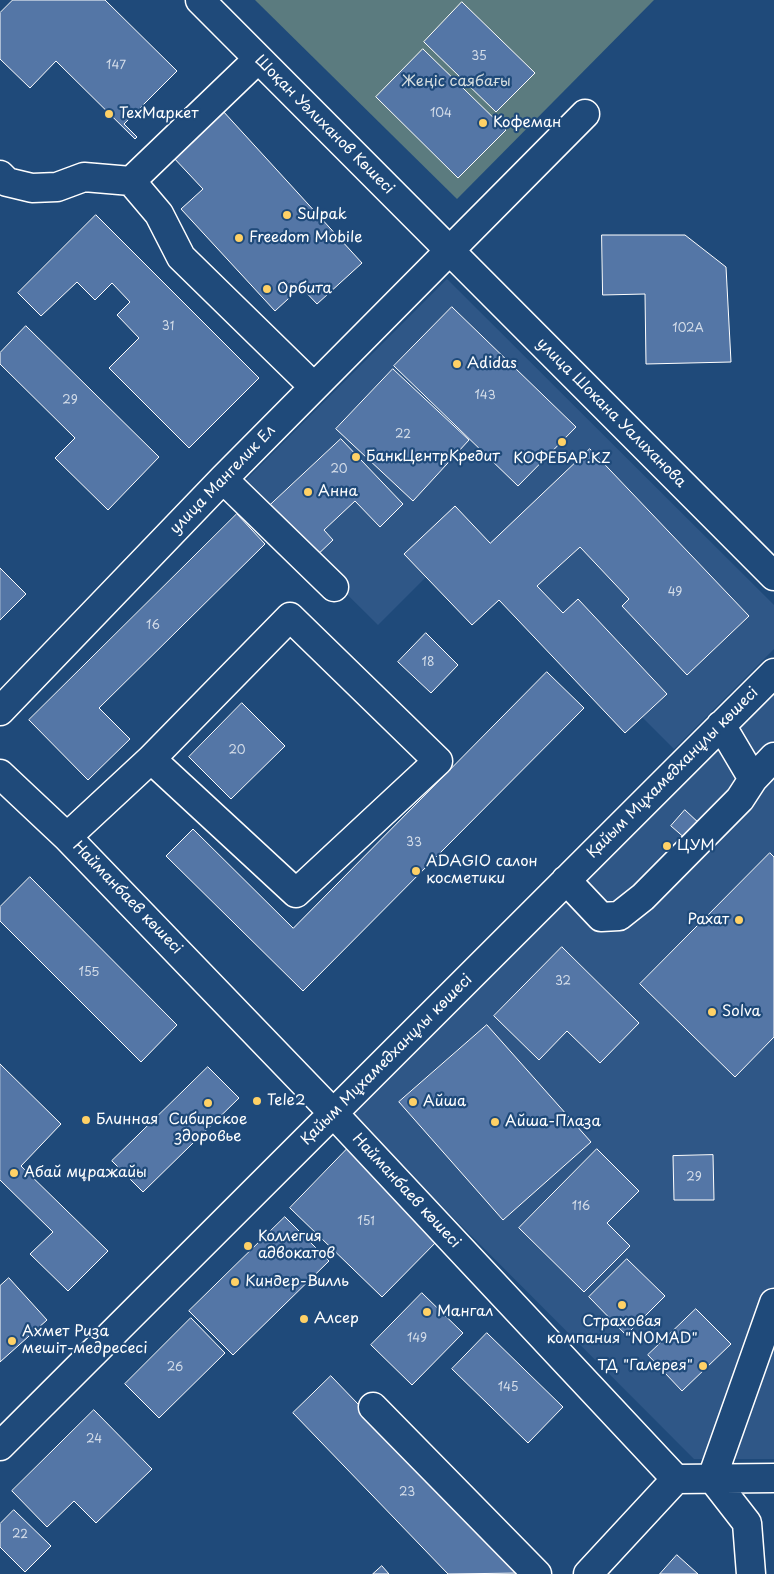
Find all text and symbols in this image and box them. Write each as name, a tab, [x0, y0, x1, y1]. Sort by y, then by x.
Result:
house number: 35	[471, 50, 487, 64]
street label: Шоқан Уәлиханов Көшесі	[251, 52, 397, 198]
house number: 147	[106, 59, 126, 73]
park label: Жеңіс саябағы	[401, 73, 511, 91]
place label: ТехМаркет	[119, 105, 198, 123]
house number: 104	[430, 107, 452, 121]
marker: ТехМаркет	[103, 108, 115, 120]
place label: Кофеман	[493, 114, 561, 132]
marker: Кофеман	[477, 117, 489, 129]
place label: Sulpak	[297, 206, 347, 224]
marker: Sulpak	[281, 209, 293, 221]
place label: Freedom Mobile	[249, 229, 363, 247]
marker: Freedom Mobile	[233, 232, 245, 244]
place label: Орбита	[277, 280, 332, 298]
marker: Орбита	[261, 283, 273, 295]
house number: 31	[162, 320, 174, 334]
house number: 102А	[672, 322, 704, 336]
street label: улица Шокана Уалиханова	[533, 335, 689, 491]
place label: Adidas	[467, 355, 517, 373]
marker: Adidas	[451, 358, 463, 370]
house number: 143	[474, 389, 496, 403]
house number: 29	[62, 394, 78, 408]
street label: улица Мангелик Ел	[166, 422, 280, 538]
house number: 22	[395, 428, 411, 442]
marker: КОФЕБАР.KZ	[556, 436, 568, 448]
place label: БанкЦентрКредит	[366, 448, 500, 466]
place label: КОФЕБАР.KZ	[513, 450, 611, 468]
marker: БанкЦентрКредит	[350, 451, 362, 463]
house number: 20	[330, 463, 348, 477]
place label: Анна	[318, 483, 358, 501]
marker: Анна	[302, 486, 314, 498]
house number: 49	[668, 586, 682, 600]
house number: 16	[146, 619, 160, 633]
house number: 18	[422, 656, 434, 670]
street label: Қайым Мұхамедханұлы көшесі	[584, 684, 762, 862]
house number: 20	[228, 744, 246, 758]
house number: 33	[406, 836, 422, 850]
place label: ЦУМ	[677, 837, 715, 855]
street label: Найманбаев көшесі	[68, 838, 186, 958]
marker: ЦУМ	[661, 840, 673, 852]
place label: ADAGIO салон косметики	[426, 853, 538, 888]
marker: ADAGIO салон косметики	[410, 865, 422, 877]
place label: Рахат	[688, 911, 729, 929]
marker: Рахат	[733, 914, 745, 926]
house number: 155	[79, 966, 99, 980]
street label: Қайым Мұхамедханұлы көшесі	[298, 971, 476, 1149]
house number: 32	[555, 975, 571, 989]
place label: Solva	[722, 1003, 761, 1021]
marker: Solva	[706, 1006, 718, 1018]
place label: Tele2	[267, 1092, 306, 1110]
place label: Айша	[423, 1093, 466, 1111]
marker: Tele2	[251, 1095, 263, 1107]
marker: Айша	[407, 1096, 419, 1108]
marker: Сибирское здоровье	[202, 1097, 214, 1109]
place label: Блинная	[96, 1111, 158, 1129]
place label: Сибирское здоровье	[169, 1111, 247, 1146]
place label: Айша-Плаза	[505, 1113, 601, 1131]
marker: Блинная	[80, 1114, 92, 1126]
marker: Айша-Плаза	[489, 1116, 501, 1128]
street label: Найманбаев көшесі	[348, 1130, 464, 1252]
place label: Абай мұражайы	[24, 1164, 147, 1182]
marker: Абай мұражайы	[8, 1167, 20, 1179]
house number: 29	[686, 1171, 702, 1185]
house number: 116	[572, 1200, 590, 1214]
house number: 151	[357, 1215, 375, 1229]
place label: Коллегия адвокатов	[258, 1228, 335, 1263]
marker: Коллегия адвокатов	[242, 1240, 254, 1252]
place label: Киндер-Вилль	[245, 1273, 349, 1291]
marker: Киндер-Вилль	[229, 1276, 241, 1288]
marker: Страховая компания "NOMAD"	[616, 1299, 628, 1311]
place label: Мангал	[437, 1303, 493, 1321]
marker: Мангал	[421, 1306, 433, 1318]
place label: Алсер	[314, 1310, 359, 1328]
marker: Алсер	[298, 1313, 310, 1325]
place label: Страховая компания "NOMAD"	[546, 1313, 698, 1348]
place label: Ахмет Риза мешіт-медресесі	[22, 1323, 148, 1358]
house number: 149	[407, 1332, 427, 1346]
marker: Ахмет Риза мешіт-медресесі	[6, 1335, 18, 1347]
place label: ТД "Галерея"	[597, 1357, 693, 1375]
marker: ТД "Галерея"	[697, 1360, 709, 1372]
house number: 26	[167, 1361, 183, 1375]
house number: 145	[498, 1381, 518, 1395]
house number: 24	[86, 1433, 102, 1447]
house number: 23	[399, 1486, 415, 1500]
house number: 22	[12, 1528, 28, 1542]

